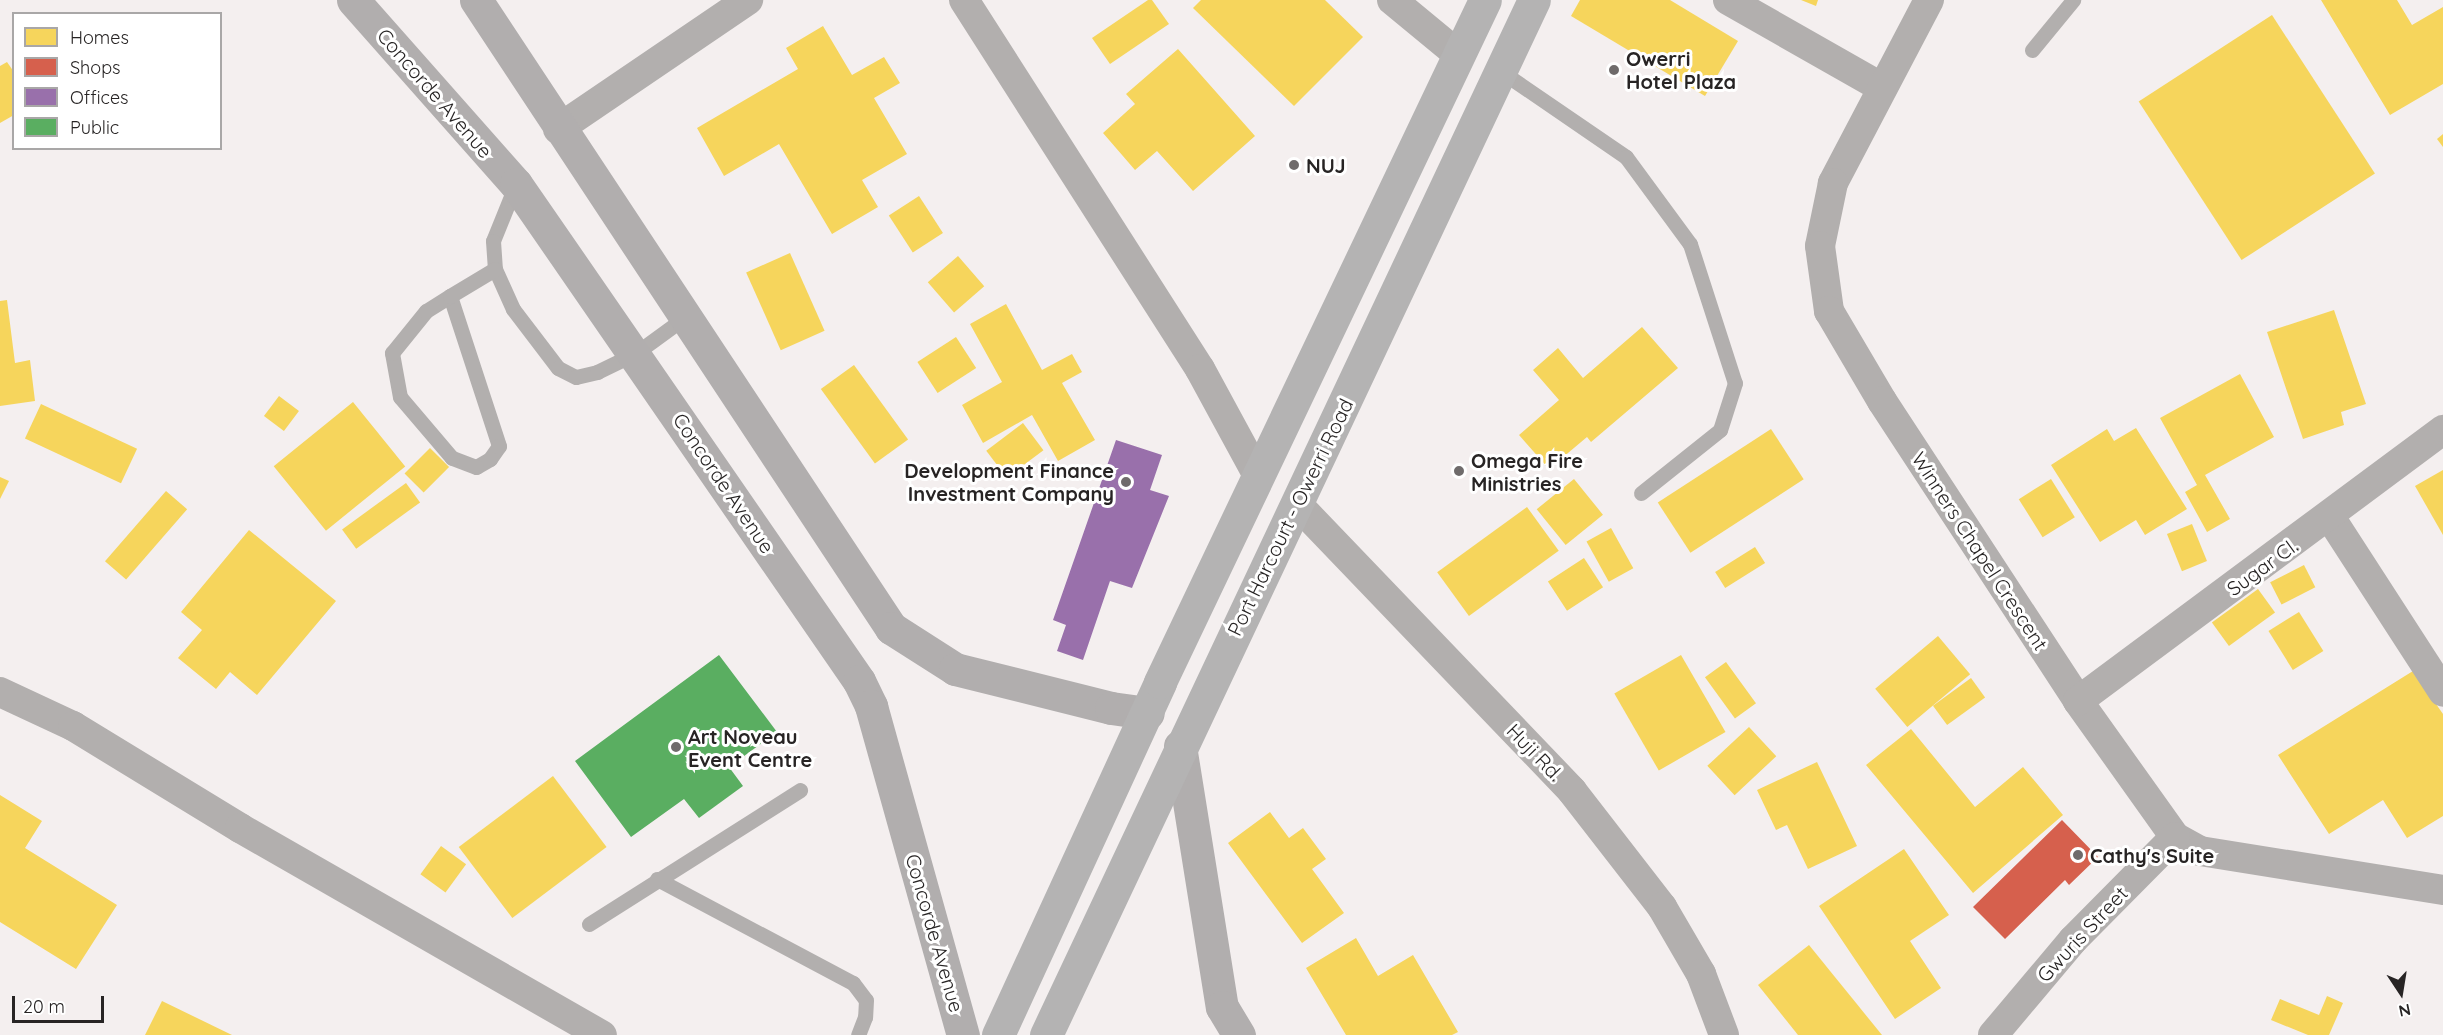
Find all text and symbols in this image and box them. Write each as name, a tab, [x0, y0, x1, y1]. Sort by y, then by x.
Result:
legend	[12, 12, 222, 150]
street label: Concorde Avenue	[372, 23, 498, 163]
text: Homes	[70, 26, 129, 49]
place label: Owerri Hotel Plaza	[1626, 46, 1736, 93]
text: Shops	[70, 56, 121, 79]
marker: Owerri Hotel Plaza	[1607, 63, 1621, 77]
text: Offices	[70, 86, 129, 109]
text: Public	[70, 116, 119, 139]
place label: NUJ	[1306, 153, 1346, 177]
marker: NUJ	[1287, 158, 1301, 172]
street label: Port Harcourt - Owerri Road	[1222, 394, 1358, 640]
street label: Concorde Avenue	[668, 408, 780, 558]
street label: Winners Chapel Crescent	[1907, 447, 2053, 655]
place label: Omega Fire Ministries	[1471, 448, 1583, 495]
place label: Development Finance Investment Company	[904, 458, 1114, 505]
marker: Omega Fire Ministries	[1452, 464, 1466, 478]
marker: Development Finance Investment Company	[1119, 475, 1133, 489]
street label: Sugar Cl.	[2222, 533, 2302, 601]
street label: Huji Rd.	[1502, 719, 1568, 785]
place label: Art Noveau Event Centre	[688, 724, 812, 771]
marker: Art Noveau Event Centre	[669, 740, 683, 754]
place label: Cathy's Suite	[2090, 843, 2214, 867]
marker: Cathy's Suite	[2071, 848, 2085, 862]
street label: Concorde Avenue	[901, 851, 969, 1015]
street label: Gwuris Street	[2032, 881, 2132, 987]
north arrow	[2371, 963, 2431, 1023]
scale bar	[15, 984, 106, 1022]
text: 20 m	[23, 995, 65, 1018]
text: N	[2397, 1000, 2413, 1022]

